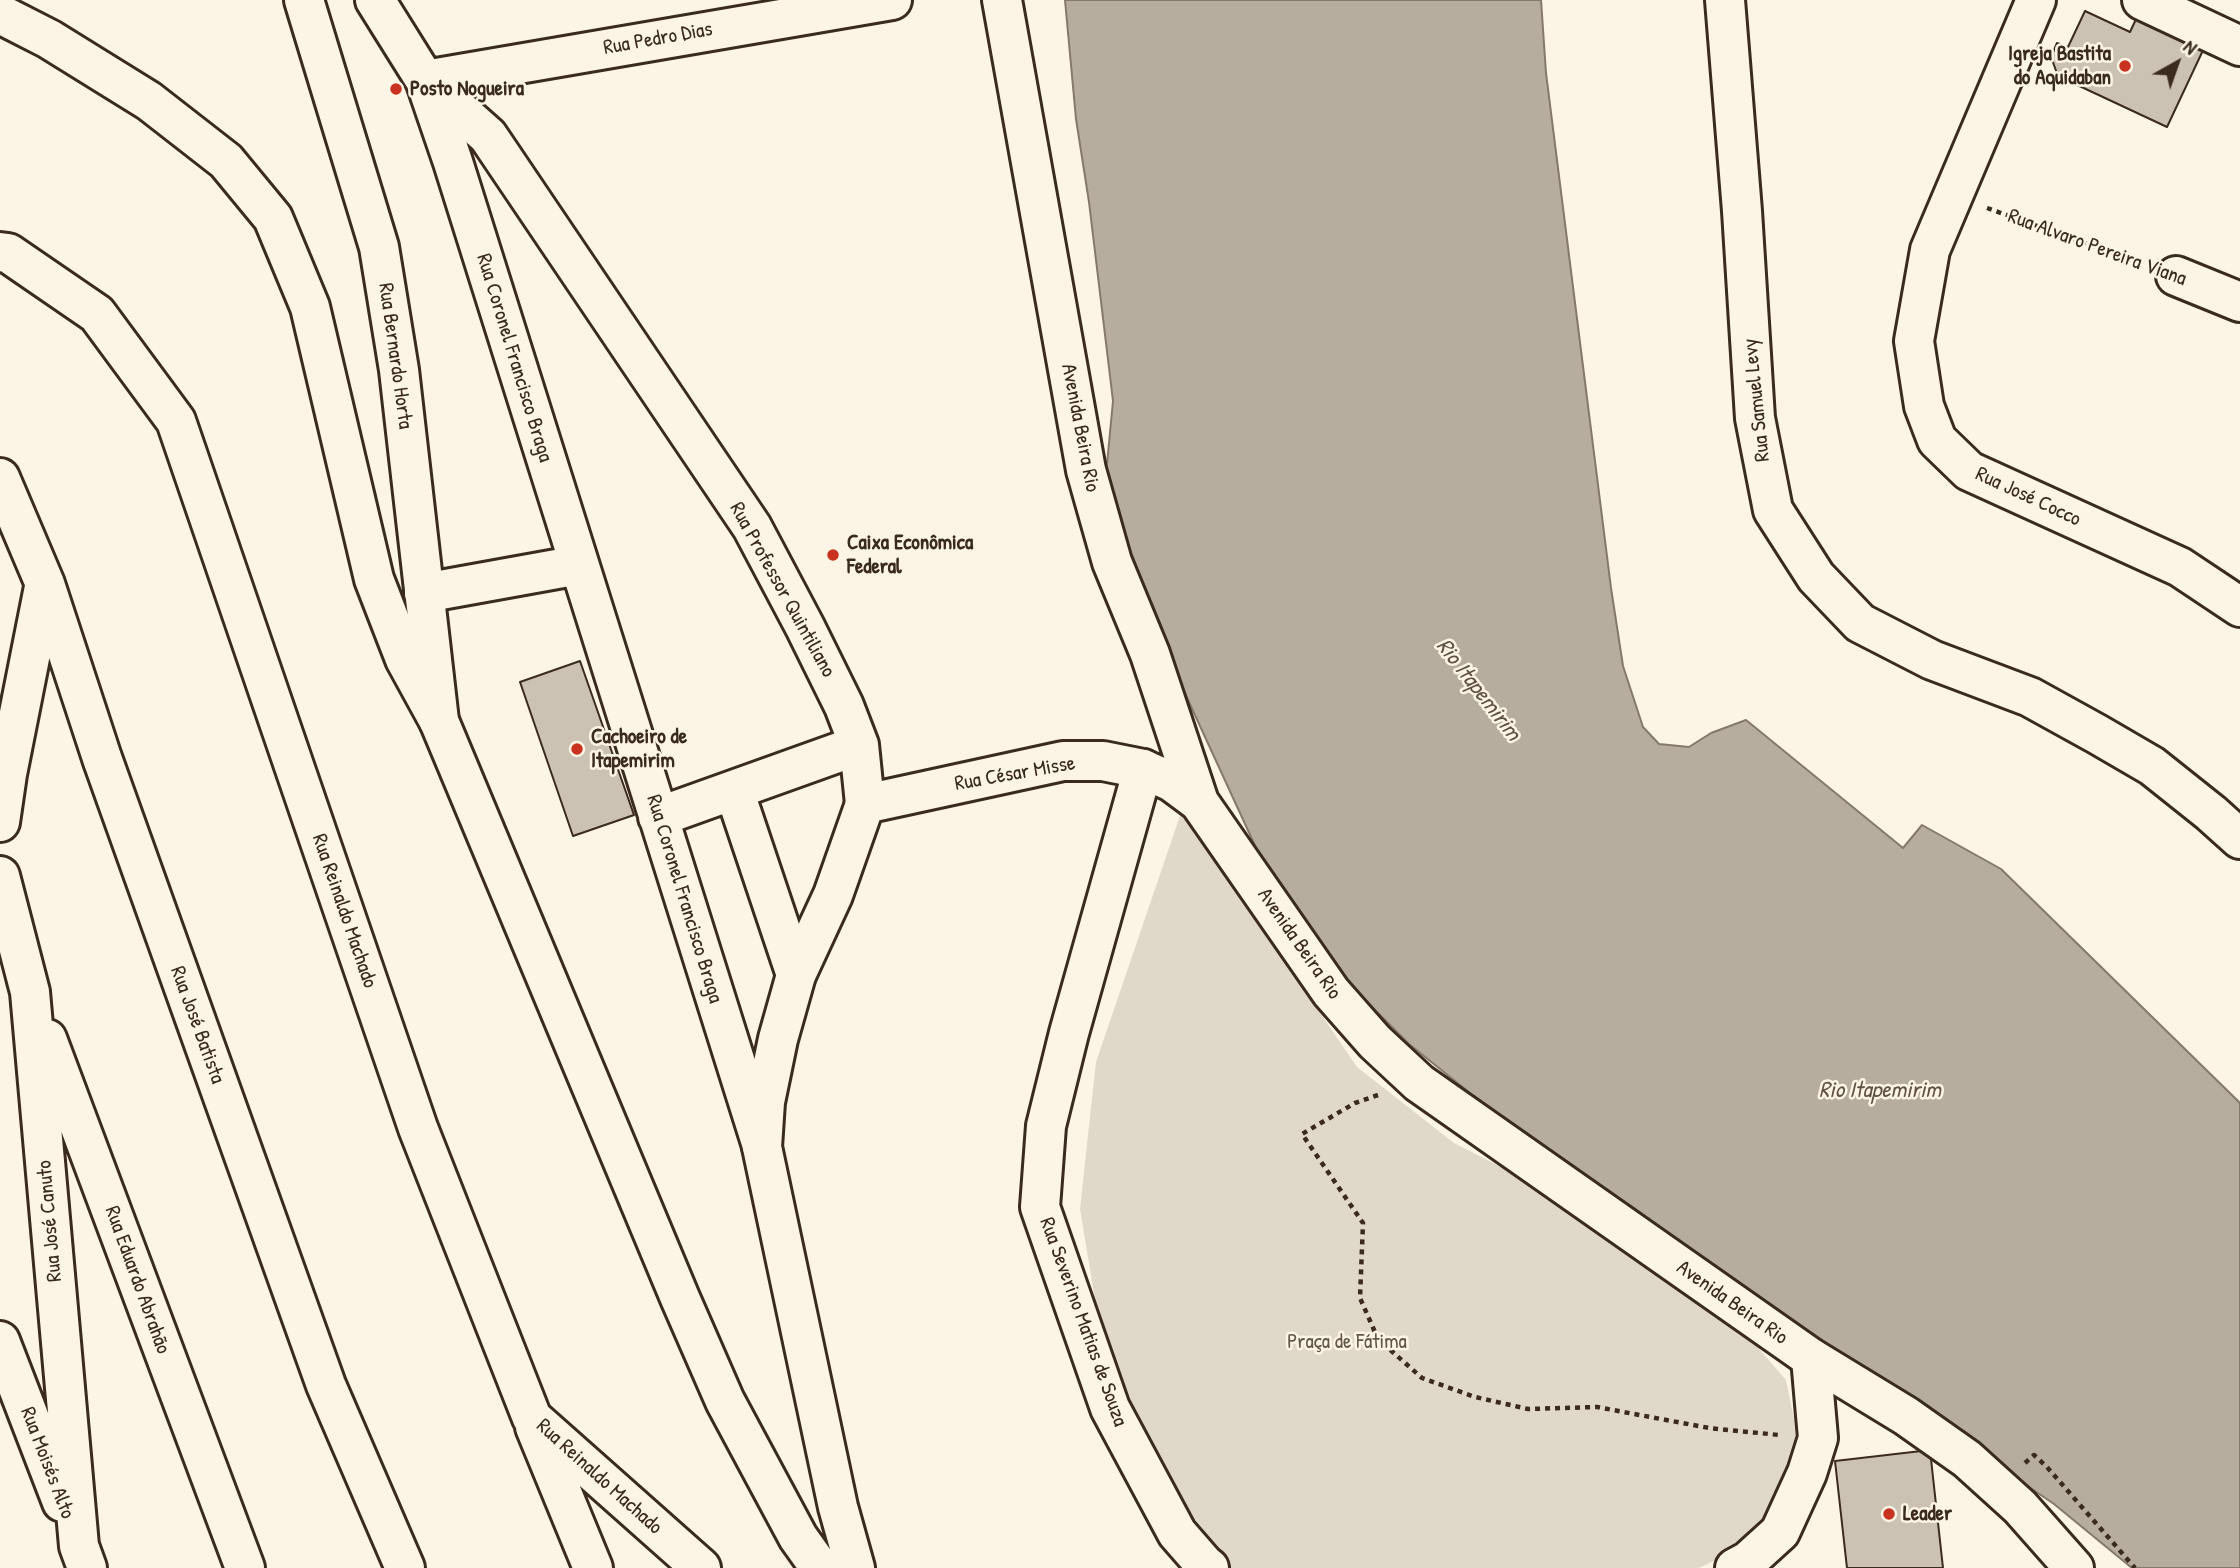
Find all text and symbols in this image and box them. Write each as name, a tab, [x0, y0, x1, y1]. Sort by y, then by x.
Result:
street label: Rua Pedro Dias	[602, 17, 714, 61]
north arrow	[2142, 28, 2212, 98]
text: N	[2178, 34, 2203, 60]
place label: Igreja Bastita do Aquidaban	[2008, 41, 2111, 91]
marker: Igreja Bastita do Aquidaban	[2117, 58, 2133, 74]
place label: Posto Nogueira	[410, 76, 524, 102]
marker: Posto Nogueira	[388, 81, 404, 97]
street label: Rua Alvaro Pereira Viana	[2004, 204, 2190, 292]
street label: Rua Coronel Francisco Braga	[470, 251, 558, 465]
street label: Rua Bernardo Horta	[372, 281, 418, 431]
street label: Rua Samuel Levy	[1738, 337, 1776, 463]
street label: Avenida Beira Rio	[1055, 362, 1105, 494]
street label: Rua José Cocco	[1971, 462, 2085, 532]
street label: Rua Professor Quintiliano	[724, 498, 840, 682]
place label: Caixa Econômica Federal	[847, 530, 973, 580]
marker: Caixa Econômica Federal	[825, 547, 841, 563]
water label: Rio Itapemirim	[1430, 633, 1526, 747]
place label: Cachoeiro de Itapemirim	[591, 724, 687, 774]
marker: Cachoeiro de Itapemirim	[569, 741, 585, 757]
street label: Rua César Misse	[953, 751, 1077, 797]
street label: Rua Coronel Francisco Braga	[640, 792, 728, 1006]
street label: Rua Reinaldo Machado	[306, 831, 382, 991]
street label: Avenida Beira Rio	[1251, 884, 1347, 1004]
street label: Rua José Batista	[164, 963, 230, 1087]
water label: Rio Itapemirim	[1819, 1077, 1941, 1105]
street label: Rua José Canuto	[32, 1159, 68, 1283]
street label: Rua Eduardo Abrahão	[99, 1203, 175, 1357]
street label: Rua Severino Matias de Souza	[1033, 1214, 1133, 1430]
street label: Avenida Beira Rio	[1672, 1255, 1792, 1351]
park label: Praça de Fátima	[1287, 1329, 1407, 1355]
street label: Rua Moisés Alto	[14, 1404, 80, 1522]
street label: Rua Reinaldo Machado	[531, 1414, 667, 1540]
place label: Leader	[1903, 1501, 1952, 1527]
marker: Leader	[1881, 1506, 1897, 1522]

